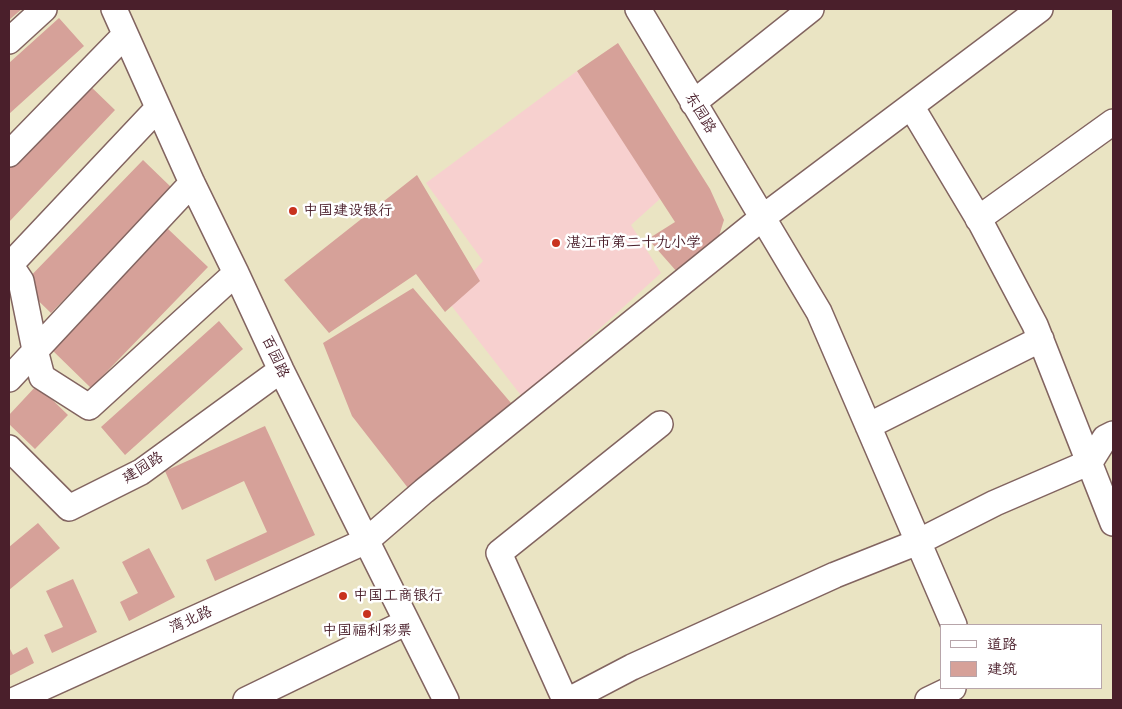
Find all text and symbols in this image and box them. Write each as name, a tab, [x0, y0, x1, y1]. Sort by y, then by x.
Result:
street label: 东园路	[681, 89, 719, 137]
place label: 中国建设银行	[303, 202, 393, 220]
marker: 中国建设银行	[287, 205, 299, 217]
place label: 湛江市第二十九小学	[566, 234, 701, 252]
marker: 湛江市第二十九小学	[550, 237, 562, 249]
street label: 百园路	[257, 333, 293, 381]
street label: 建园路	[119, 448, 167, 488]
place label: 中国工商银行	[353, 587, 443, 605]
marker: 中国工商银行	[337, 590, 349, 602]
street label: 湾北路	[167, 603, 215, 637]
marker: 中国福利彩票	[361, 608, 373, 620]
place label: 中国福利彩票	[322, 622, 412, 640]
legend	[940, 624, 1102, 689]
text: 道路	[987, 634, 1017, 654]
text: 建筑	[987, 659, 1017, 679]

